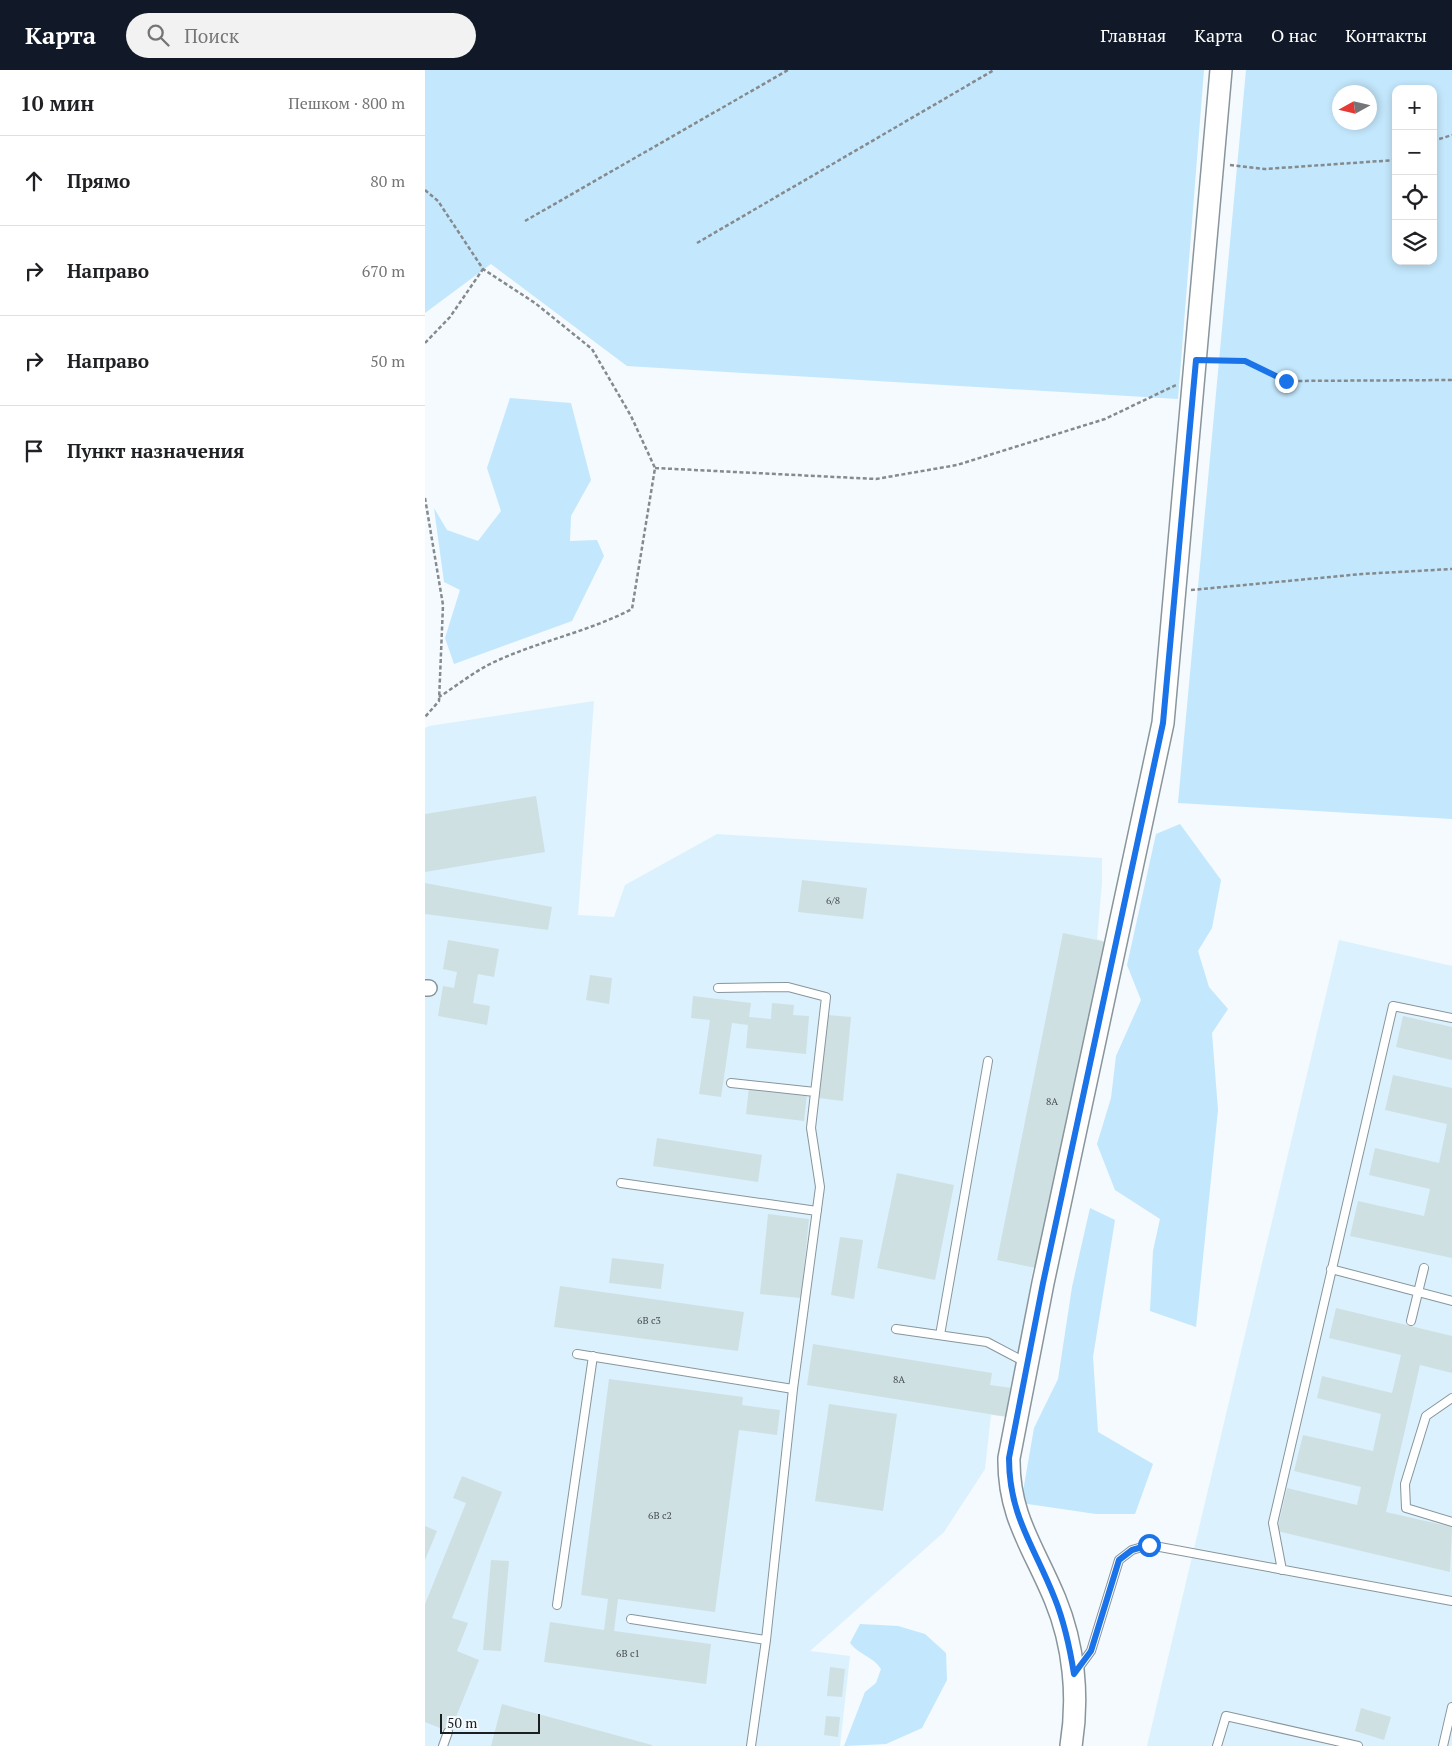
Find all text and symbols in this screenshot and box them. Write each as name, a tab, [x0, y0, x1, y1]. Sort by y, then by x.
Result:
search box	[126, 13, 476, 58]
text: Карта	[25, 19, 96, 51]
icon: search	[144, 21, 172, 49]
text: Поиск	[184, 23, 239, 48]
text: Главная	[1100, 23, 1166, 47]
text: Карта	[1194, 23, 1243, 47]
text: О нас	[1271, 23, 1317, 47]
text: Контакты	[1345, 23, 1427, 47]
north arrow	[1332, 85, 1377, 130]
map controls	[1392, 85, 1437, 265]
button: +	[1392, 85, 1437, 130]
text: 10 мин	[20, 89, 94, 117]
text: Пешком · 800 m	[288, 92, 405, 114]
button: −	[1392, 130, 1437, 175]
icon: ahead	[20, 167, 48, 195]
text: Прямо	[67, 168, 130, 193]
text: 80 m	[370, 170, 405, 192]
button: locate	[1392, 175, 1437, 220]
button: layers	[1392, 220, 1437, 265]
icon: right	[20, 257, 48, 285]
text: Направо	[67, 258, 149, 283]
text: 670 m	[362, 260, 405, 282]
icon: right	[20, 347, 48, 375]
text: Направо	[67, 348, 149, 373]
text: 50 m	[370, 350, 405, 372]
route end	[1275, 370, 1298, 393]
icon: arrive	[20, 437, 48, 465]
text: Пункт назначения	[67, 438, 244, 463]
house number: 6/8	[826, 894, 840, 907]
house number: 8А	[1046, 1095, 1058, 1108]
house number: 6В с3	[637, 1314, 661, 1327]
house number: 8А	[893, 1373, 905, 1386]
house number: 6В с2	[648, 1509, 672, 1522]
route start	[1138, 1534, 1161, 1557]
house number: 6В с1	[616, 1647, 640, 1660]
scale bar	[440, 1711, 540, 1734]
text: 50 m	[447, 1713, 477, 1732]

